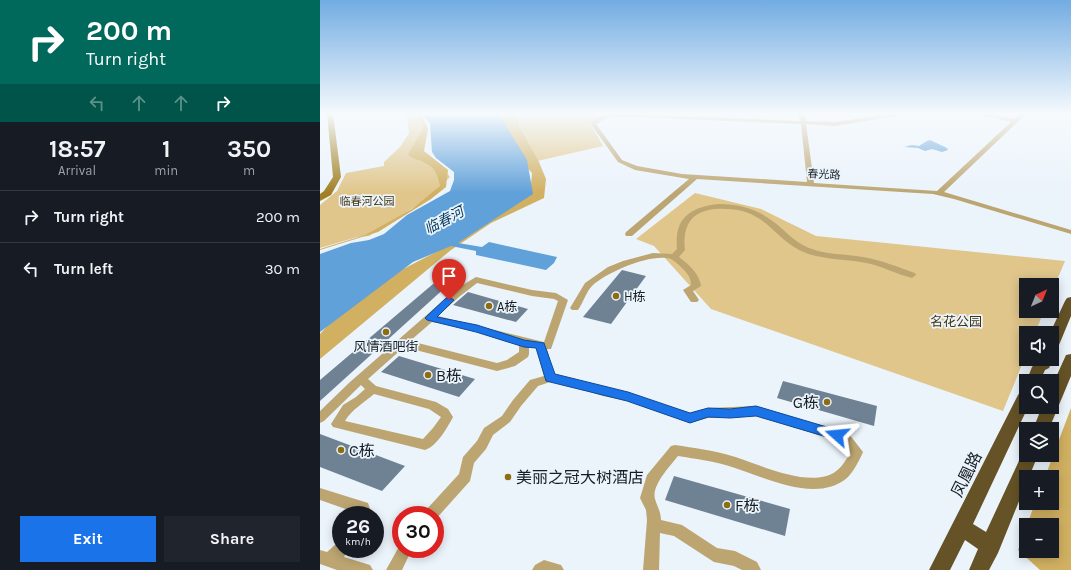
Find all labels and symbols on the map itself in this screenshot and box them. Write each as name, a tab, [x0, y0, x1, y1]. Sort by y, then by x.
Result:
street label: 春光路	[807, 167, 841, 182]
park label: 临春河公园	[340, 195, 395, 208]
water label: 临春河	[422, 202, 469, 238]
pin	[432, 259, 466, 300]
north arrow	[1019, 278, 1059, 318]
place label: H栋	[624, 289, 646, 304]
marker: H栋	[611, 291, 621, 301]
place label: A栋	[497, 299, 517, 314]
marker: A栋	[484, 301, 494, 311]
park label: 名花公园	[930, 314, 982, 329]
marker: 风情酒吧街	[381, 327, 391, 337]
place label: 风情酒吧街	[353, 339, 419, 354]
place label: B栋	[436, 366, 462, 385]
marker: B栋	[423, 370, 433, 380]
place label: G栋	[793, 393, 819, 412]
marker: G栋	[822, 397, 832, 407]
position arrow	[816, 414, 858, 456]
place label: C栋	[349, 441, 375, 460]
marker: C栋	[336, 445, 346, 455]
street label: 凤凰路	[947, 448, 986, 500]
place label: 美丽之冠大树酒店	[516, 468, 644, 487]
marker: 美丽之冠大树酒店	[503, 472, 513, 482]
place label: F栋	[735, 496, 759, 515]
marker: F栋	[722, 500, 732, 510]
speed limit sign: 30	[392, 506, 444, 558]

